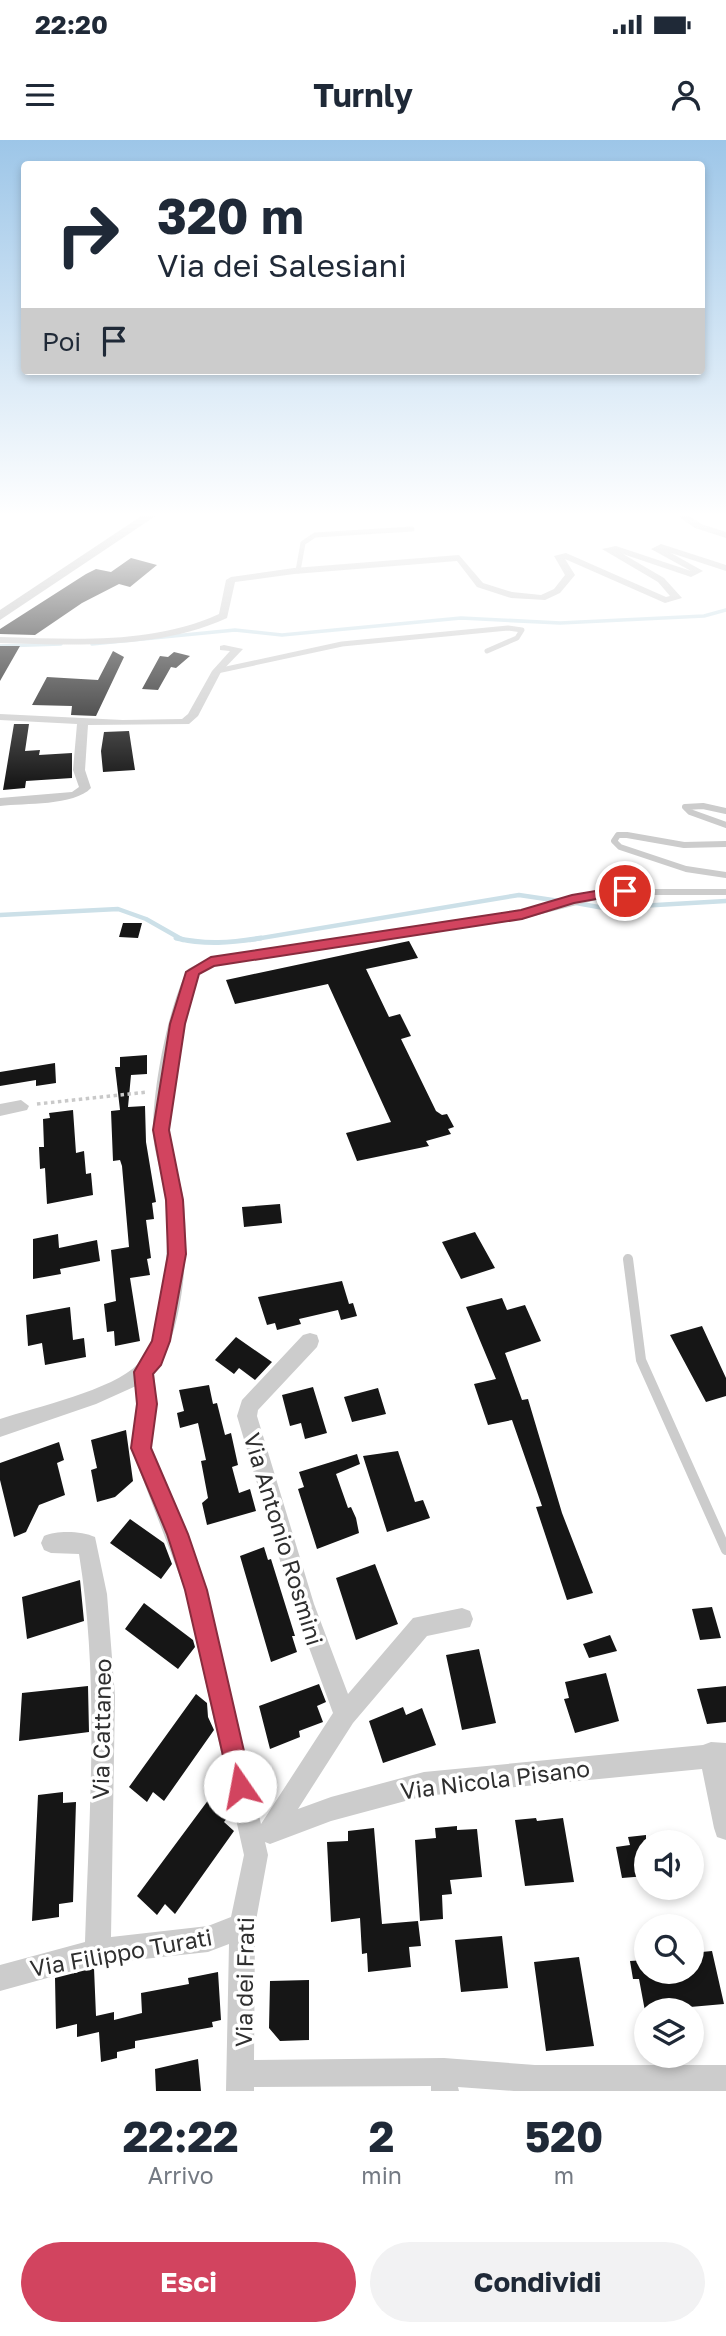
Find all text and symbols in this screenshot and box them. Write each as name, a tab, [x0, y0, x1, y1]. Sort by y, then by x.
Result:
text: 22:20	[35, 9, 108, 40]
icon: menu	[21, 76, 59, 114]
text: Turnly	[313, 76, 413, 114]
icon: person	[667, 76, 705, 114]
text: 320 m	[157, 186, 304, 245]
icon: right	[42, 189, 133, 280]
text: Via dei Salesiani	[157, 246, 407, 284]
icon: arrive	[95, 322, 133, 360]
text: Poi	[42, 326, 81, 357]
pin	[595, 861, 655, 921]
icon: arrive	[606, 872, 644, 910]
street label: Via Antonio Rosmini	[238, 1429, 330, 1649]
street label: Via Cattaneo	[86, 1658, 116, 1800]
position arrow	[203, 1749, 277, 1823]
street label: Via Nicola Pisano	[399, 1753, 591, 1805]
map controls	[634, 1830, 704, 2068]
button: sound	[634, 1830, 704, 1900]
button: search	[634, 1914, 704, 1984]
street label: Via dei Frati	[229, 1917, 259, 2047]
street label: Via Filippo Turati	[28, 1922, 214, 1982]
button: layers	[634, 1998, 704, 2068]
text: 22:22	[123, 2111, 239, 2161]
text: 2	[369, 2111, 394, 2161]
text: 520	[525, 2111, 603, 2161]
text: Arrivo	[148, 2161, 214, 2189]
text: min	[361, 2161, 402, 2189]
text: m	[554, 2161, 574, 2189]
button: Esci	[21, 2242, 356, 2322]
button: Condividi	[370, 2242, 705, 2322]

